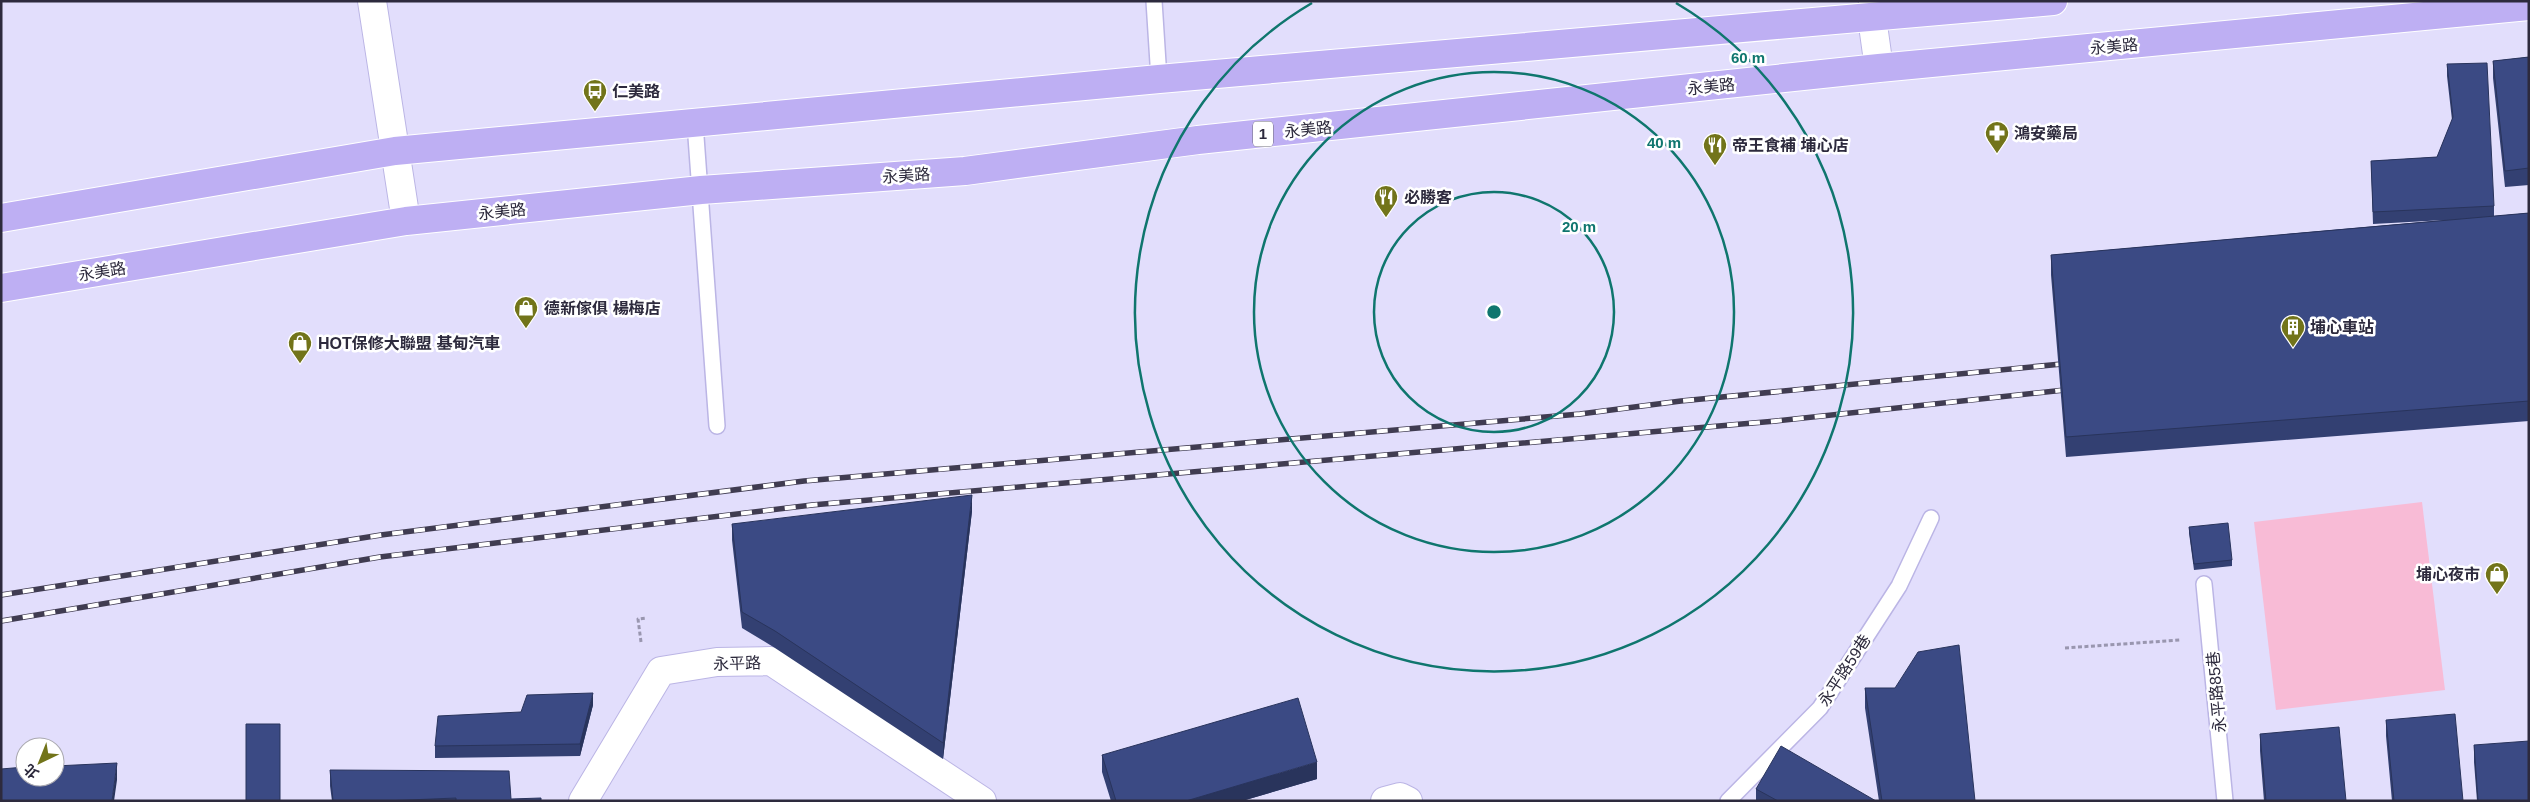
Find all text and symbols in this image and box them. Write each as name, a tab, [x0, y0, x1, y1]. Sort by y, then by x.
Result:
street label: 永美路	[2089, 36, 2139, 57]
text: 60 m	[1731, 49, 1765, 66]
street label: 永美路	[1686, 76, 1736, 97]
bus stop icon: 仁美路	[582, 78, 608, 112]
place label: 仁美路	[612, 83, 660, 100]
street label: 永美路	[1283, 119, 1333, 140]
pharmacy icon: 鴻安藥局	[1984, 120, 2010, 154]
road number: 1	[1253, 122, 1273, 146]
place label: 鴻安藥局	[2014, 125, 2078, 142]
restaurant icon: 帝王食補 埔心店	[1702, 132, 1728, 166]
text: 40 m	[1647, 134, 1681, 151]
place label: 帝王食補 埔心店	[1732, 136, 1848, 154]
street label: 永美路	[881, 165, 931, 186]
restaurant icon: 必勝客	[1373, 184, 1399, 218]
place label: 必勝客	[1404, 188, 1452, 206]
street label: 永美路	[477, 201, 527, 222]
text: 20 m	[1562, 218, 1596, 235]
street label: 永美路	[77, 259, 127, 284]
shop icon: 德新傢俱 楊梅店	[513, 295, 539, 329]
place label: 德新傢俱 楊梅店	[544, 299, 660, 317]
centre of rings	[1485, 303, 1503, 321]
building icon: 埔心車站	[2280, 314, 2306, 348]
place label: 埔心車站	[2310, 318, 2374, 336]
shop icon: HOT保修大聯盟 基甸汽車	[287, 330, 313, 364]
place label: HOT保修大聯盟 基甸汽車	[318, 335, 500, 352]
shop icon: 埔心夜市	[2484, 561, 2510, 595]
place label: 埔心夜市	[2416, 565, 2480, 583]
street label: 永平路59巷	[1815, 631, 1874, 709]
street label: 永平路85巷	[2204, 650, 2229, 733]
street label: 永平路	[713, 654, 761, 673]
north arrow	[15, 737, 65, 787]
text: 北	[21, 761, 42, 782]

